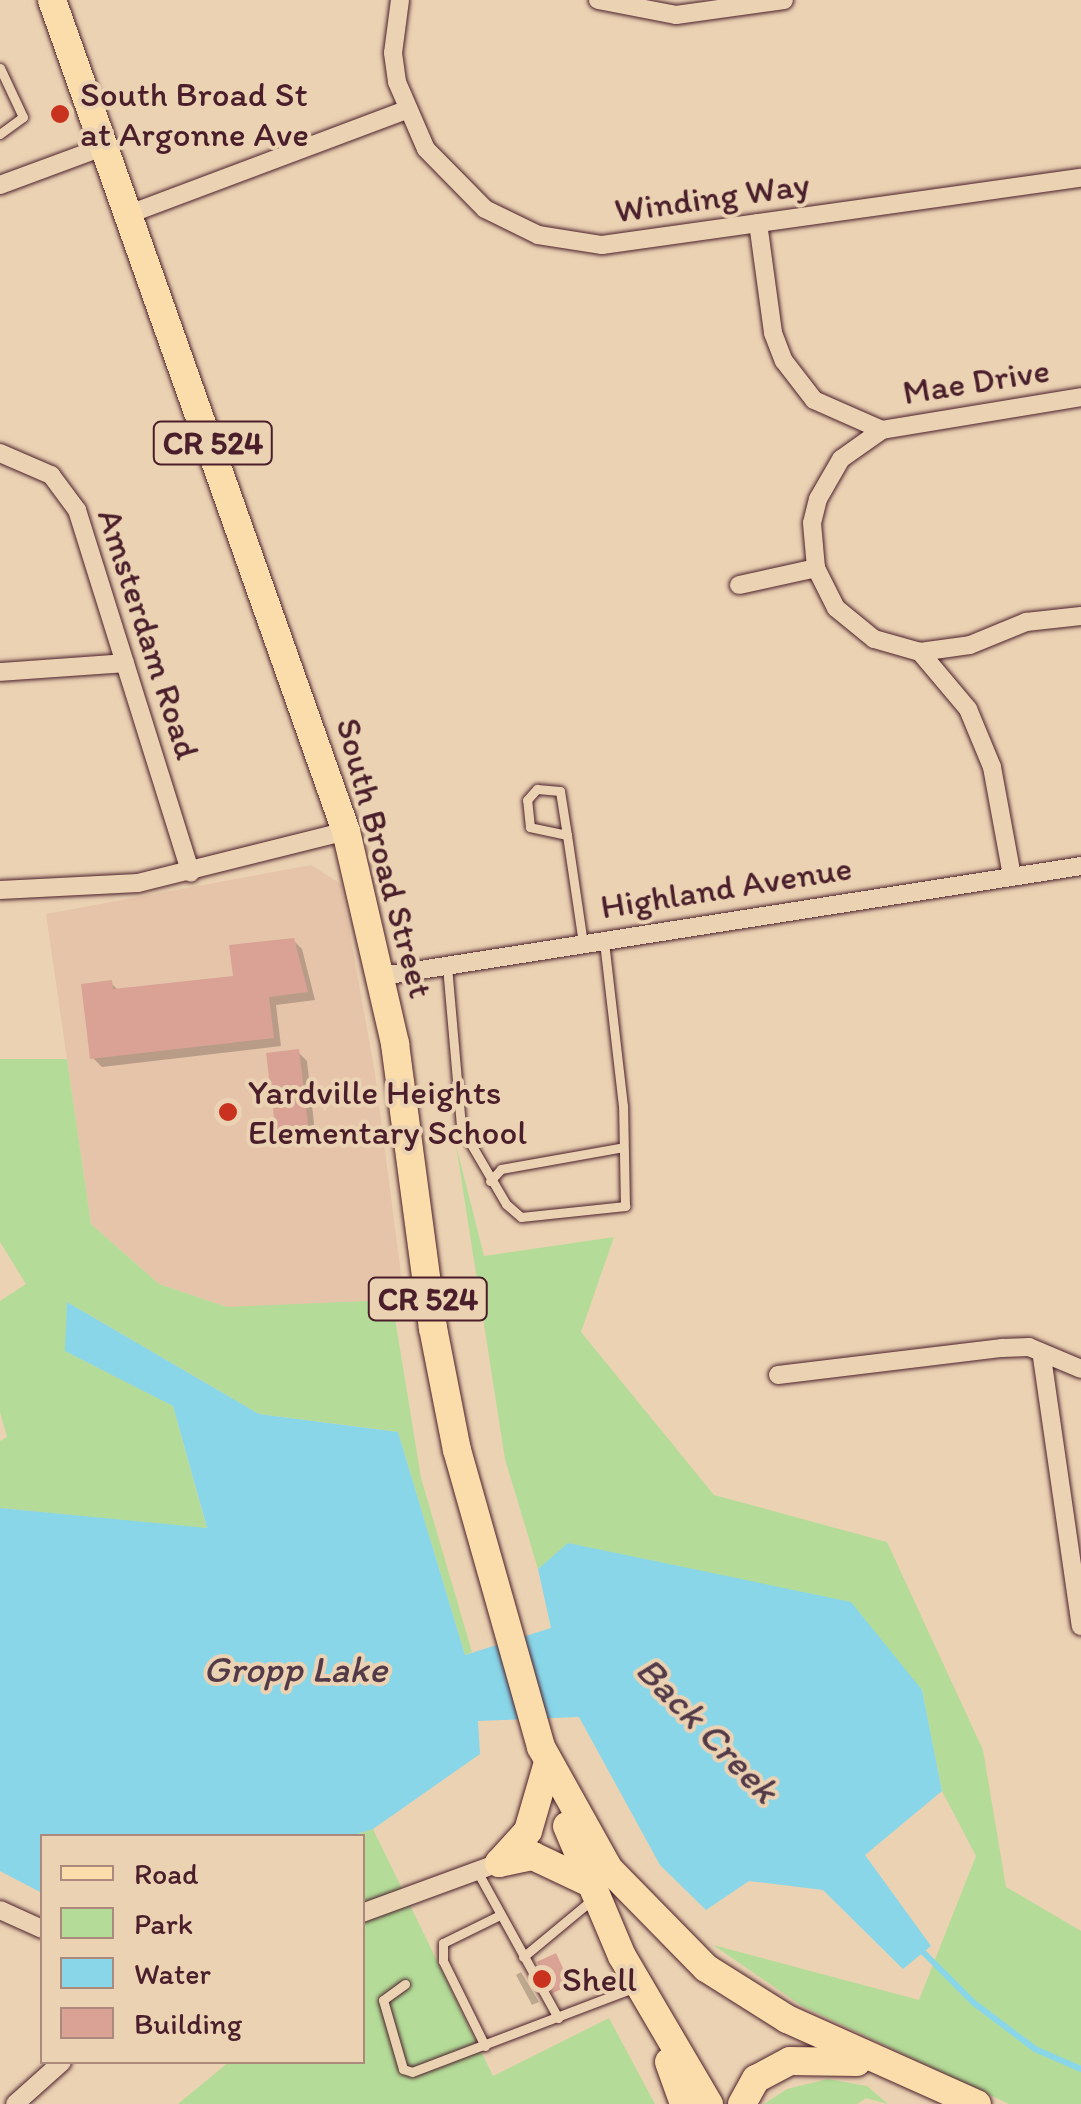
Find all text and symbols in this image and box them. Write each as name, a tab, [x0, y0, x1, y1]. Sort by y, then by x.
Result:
place label: South Broad St at Argonne Ave	[80, 73, 310, 155]
marker: South Broad St at Argonne Ave	[49, 103, 71, 125]
street label: Winding Way	[613, 163, 811, 231]
street label: Mae Drive	[899, 349, 1053, 413]
road number: CR 524	[150, 416, 276, 470]
street label: Amsterdam Road	[89, 504, 209, 764]
street label: South Broad Street	[328, 714, 442, 1002]
street label: Highland Avenue	[598, 847, 854, 927]
place label: Yardville Heights Elementary School	[248, 1071, 527, 1153]
marker: Yardville Heights Elementary School	[217, 1101, 239, 1123]
road number: CR 524	[366, 1272, 490, 1326]
water label: Gropp Lake	[203, 1647, 387, 1693]
water label: Back Creek	[626, 1648, 788, 1812]
legend	[40, 1834, 365, 2064]
text: Road	[134, 1855, 199, 1892]
text: Park	[134, 1905, 193, 1942]
text: Water	[134, 1955, 211, 1992]
place label: Shell	[562, 1958, 637, 2000]
marker: Shell	[531, 1968, 553, 1990]
text: Building	[134, 2005, 242, 2042]

